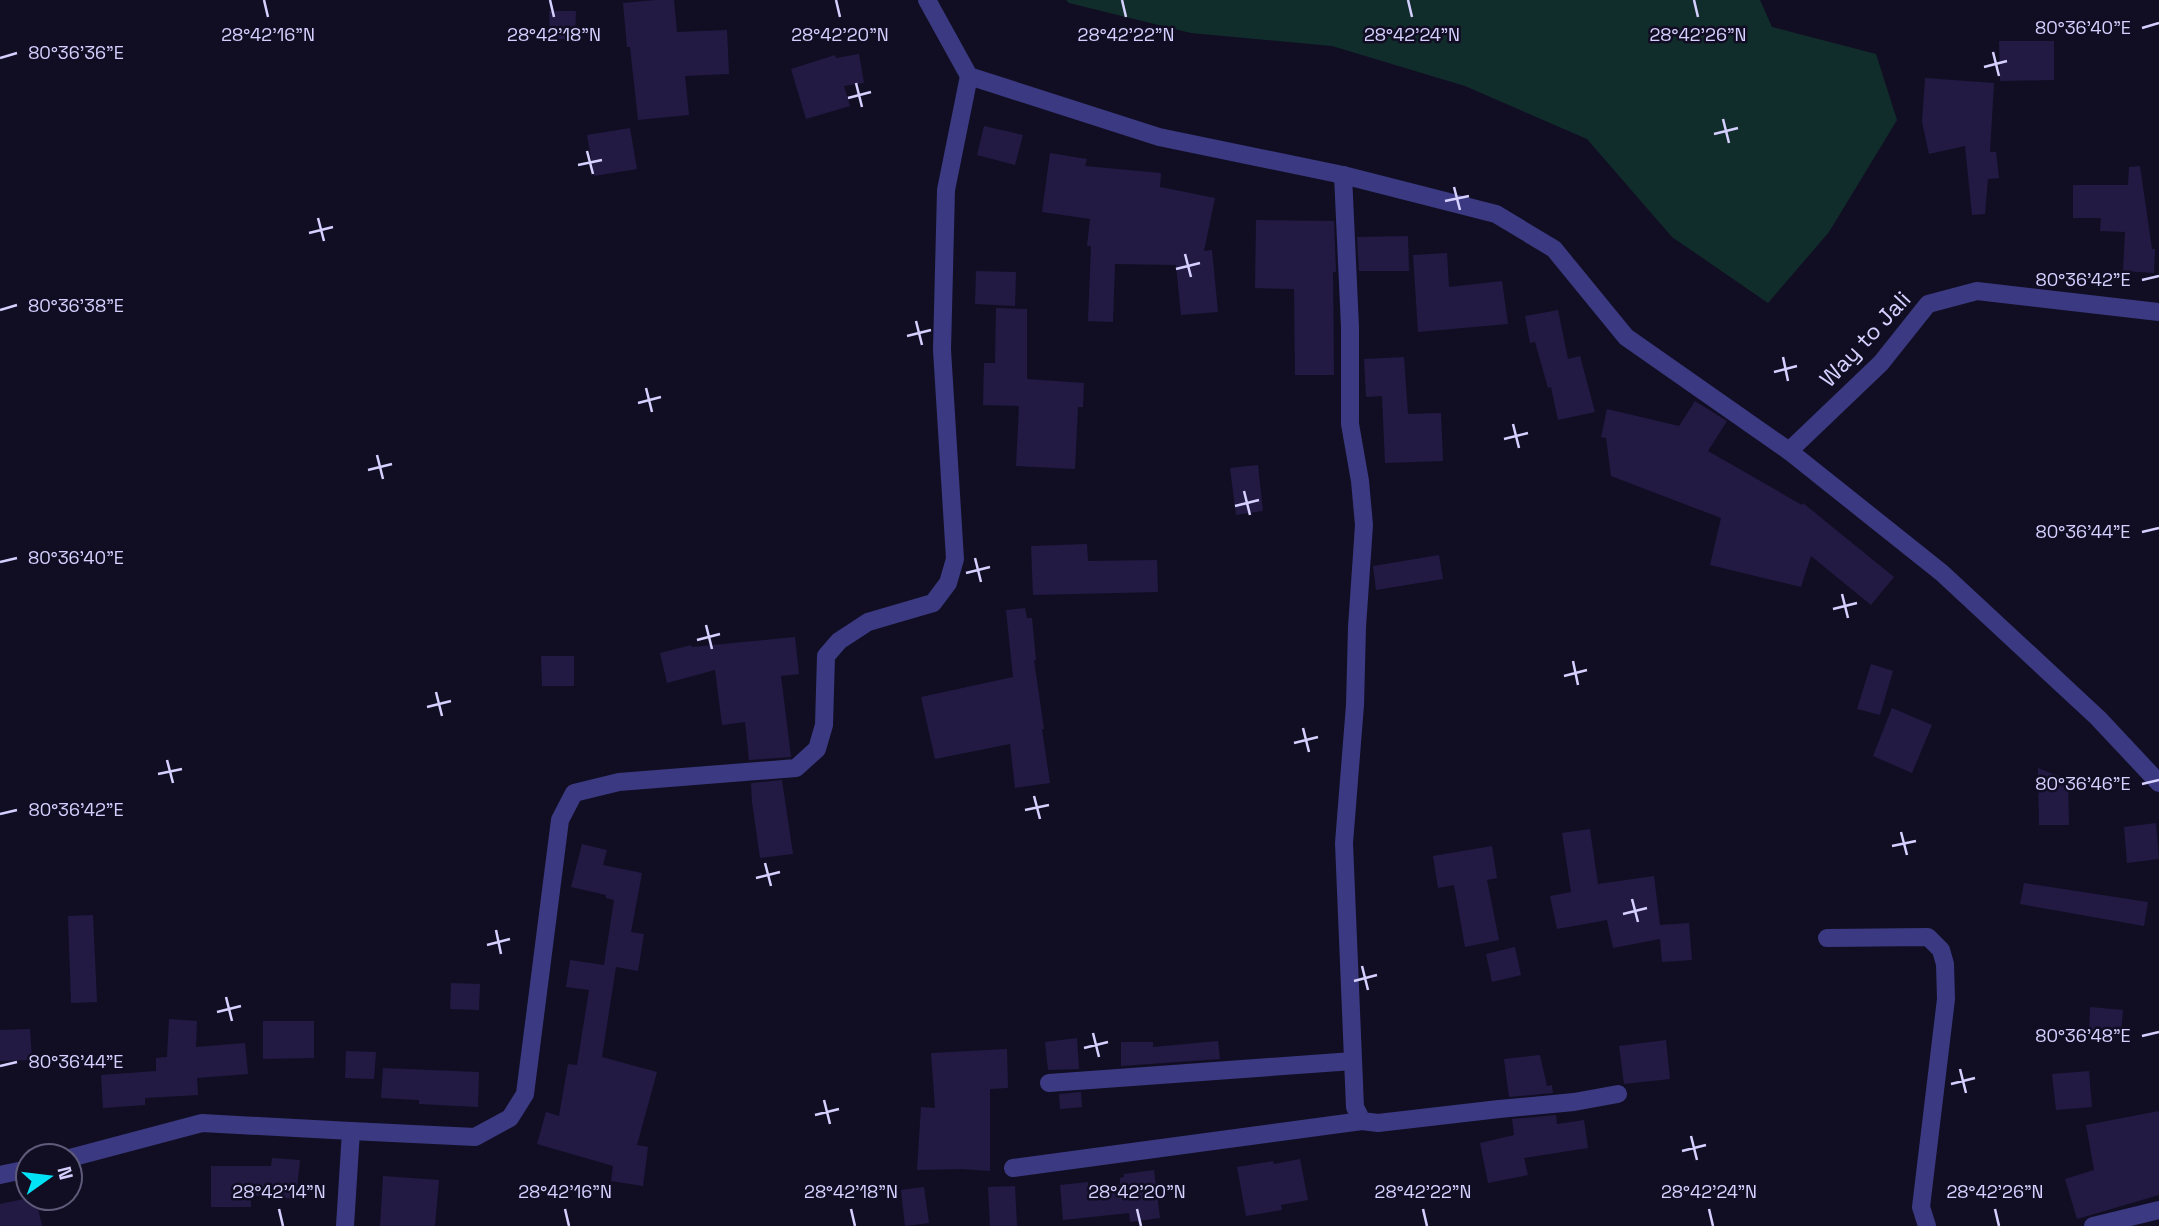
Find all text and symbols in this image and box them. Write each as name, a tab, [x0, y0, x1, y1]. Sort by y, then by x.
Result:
text: 80°36'40"E	[2035, 16, 2131, 39]
text: 28°42'16"N	[221, 23, 315, 46]
text: 28°42'18"N	[507, 23, 601, 46]
text: 28°42'20"N	[791, 23, 889, 46]
text: 28°42'22"N	[1078, 23, 1174, 46]
text: 28°42'24"N	[1364, 23, 1460, 46]
text: 28°42'26"N	[1649, 23, 1747, 46]
text: 80°36'36"E	[28, 41, 124, 64]
text: 80°36'42"E	[2035, 268, 2131, 291]
street label: Way to Jali	[1813, 285, 1917, 393]
text: 80°36'38"E	[28, 294, 124, 317]
text: 80°36'44"E	[2036, 520, 2130, 543]
text: 80°36'40"E	[28, 546, 124, 569]
text: 80°36'46"E	[2035, 772, 2131, 795]
text: 80°36'42"E	[28, 798, 124, 821]
text: 80°36'48"E	[2035, 1024, 2131, 1047]
text: 80°36'44"E	[29, 1050, 123, 1073]
north arrow	[14, 1142, 84, 1212]
text: N	[51, 1164, 79, 1182]
text: 28°42'14"N	[232, 1180, 326, 1203]
text: 28°42'16"N	[518, 1180, 612, 1203]
text: 28°42'18"N	[804, 1180, 898, 1203]
text: 28°42'20"N	[1088, 1180, 1186, 1203]
text: 28°42'22"N	[1375, 1180, 1471, 1203]
text: 28°42'24"N	[1661, 1180, 1757, 1203]
text: 28°42'26"N	[1946, 1180, 2044, 1203]

